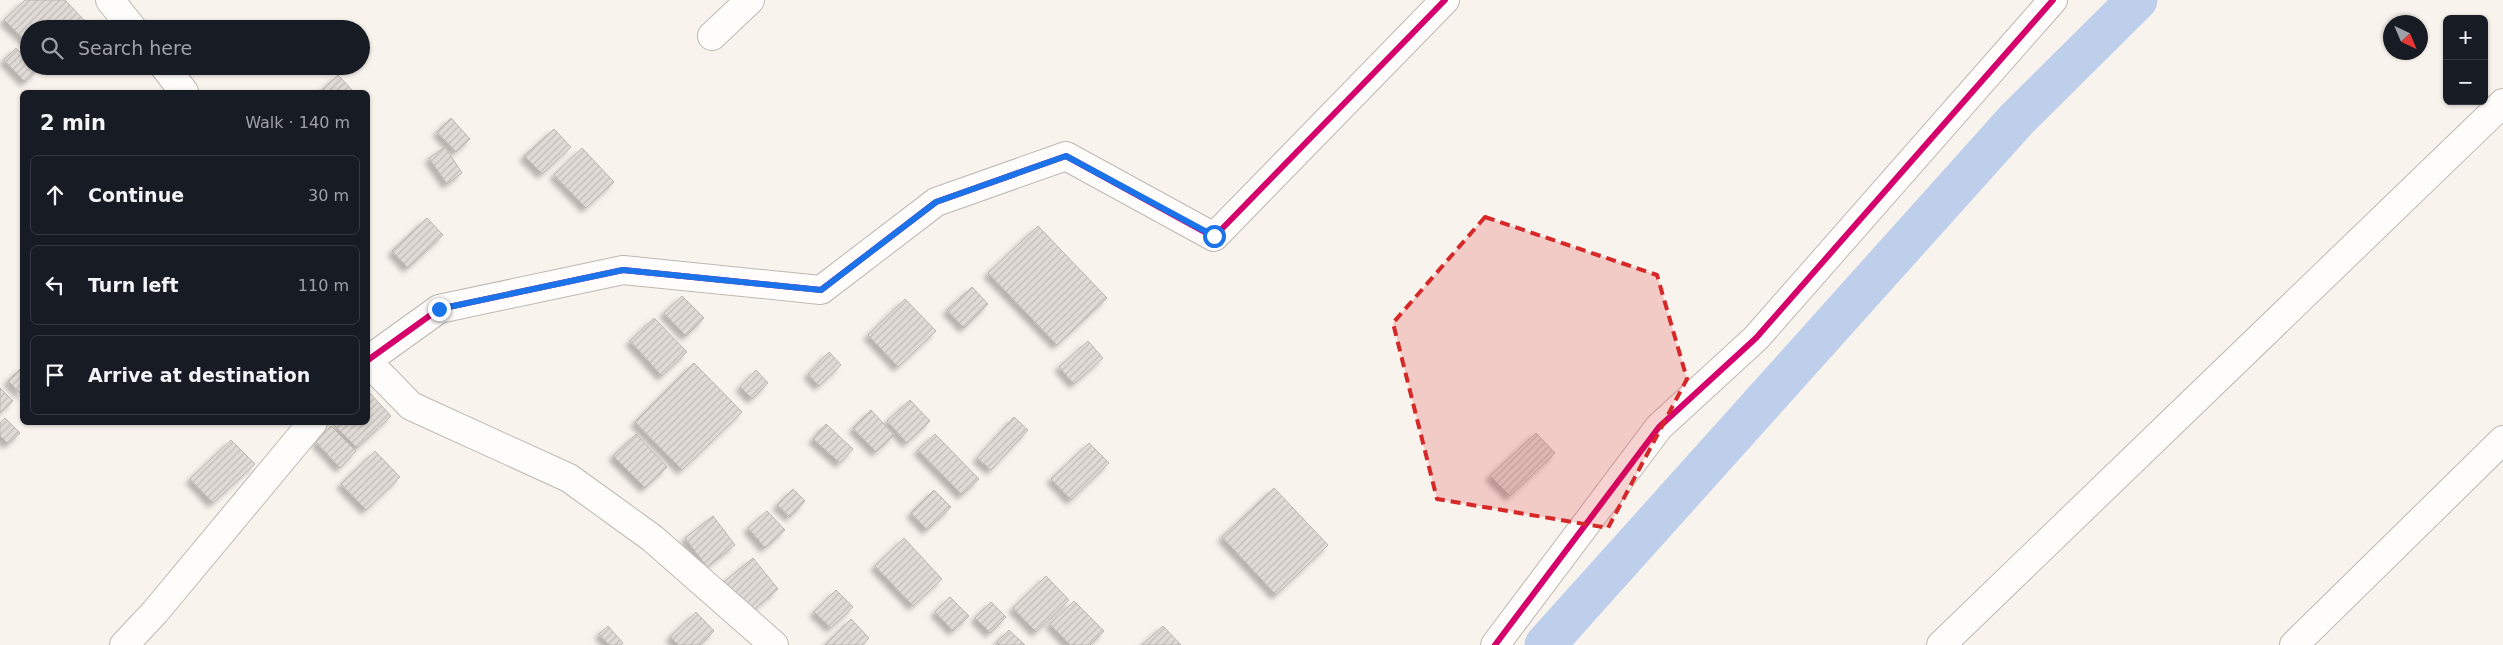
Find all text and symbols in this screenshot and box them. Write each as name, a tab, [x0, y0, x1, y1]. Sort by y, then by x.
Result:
north arrow	[2383, 15, 2428, 60]
map controls	[2443, 15, 2488, 105]
button: +	[2443, 15, 2488, 60]
search box	[20, 20, 370, 75]
icon: search	[38, 34, 66, 62]
text: Search here	[78, 37, 192, 59]
button: −	[2443, 60, 2488, 105]
text: 2 min	[40, 111, 106, 135]
text: Walk · 140 m	[245, 113, 350, 132]
icon: ahead	[41, 181, 69, 209]
text: Continue	[88, 184, 184, 206]
text: 30 m	[308, 186, 349, 205]
route start	[1203, 225, 1226, 248]
icon: left	[41, 271, 69, 299]
text: Turn left	[88, 274, 179, 296]
text: 110 m	[298, 276, 349, 295]
route end	[428, 298, 451, 321]
icon: arrive	[41, 361, 69, 389]
text: Arrive at destination	[88, 364, 310, 386]

